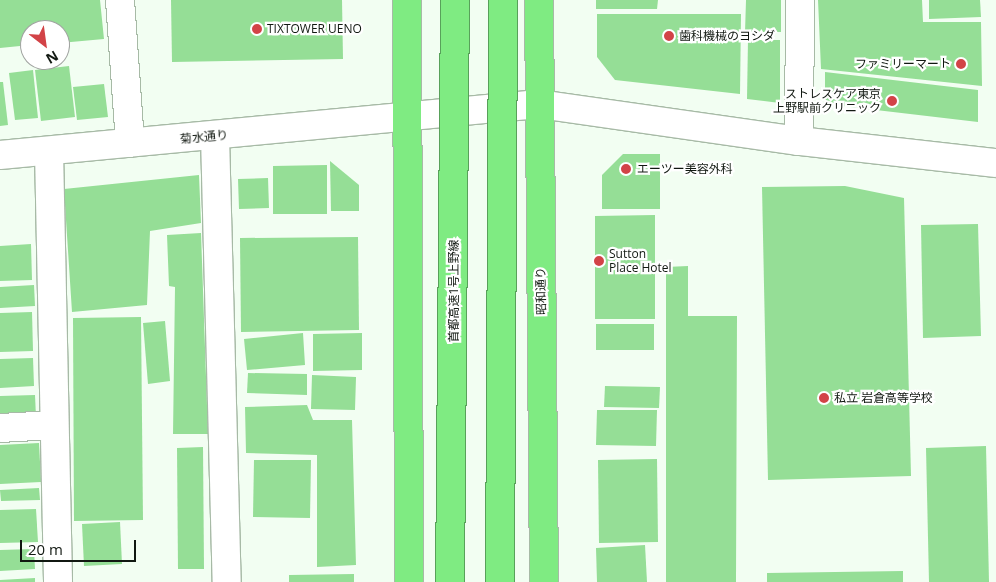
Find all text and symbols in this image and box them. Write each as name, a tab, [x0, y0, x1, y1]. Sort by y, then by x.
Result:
north arrow	[20, 20, 70, 70]
place label: TIXTOWER UENO	[267, 22, 362, 36]
marker: TIXTOWER UENO	[251, 23, 263, 35]
place label: 歯科機械のヨシダ	[679, 29, 775, 43]
marker: 歯科機械のヨシダ	[663, 30, 675, 42]
text: N	[43, 46, 62, 69]
place label: ファミリーマート	[855, 57, 951, 71]
marker: ファミリーマート	[955, 58, 967, 70]
place label: ストレスケア東京 上野駅前クリニック	[773, 87, 881, 115]
marker: ストレスケア東京 上野駅前クリニック	[885, 94, 899, 108]
street label: 菊水通り	[179, 128, 229, 146]
marker: エーツー美容外科	[619, 162, 633, 176]
place label: エーツー美容外科	[637, 162, 733, 176]
street label: 首都高速1号上野線	[447, 240, 461, 342]
place label: Sutton Place Hotel	[609, 247, 672, 275]
marker: Sutton Place Hotel	[593, 255, 605, 267]
street label: 昭和通り	[533, 267, 549, 315]
place label: 私立 岩倉高等学校	[834, 391, 933, 405]
marker: 私立 岩倉高等学校	[818, 392, 830, 404]
scale bar	[22, 530, 139, 562]
text: 20 m	[28, 539, 63, 559]

